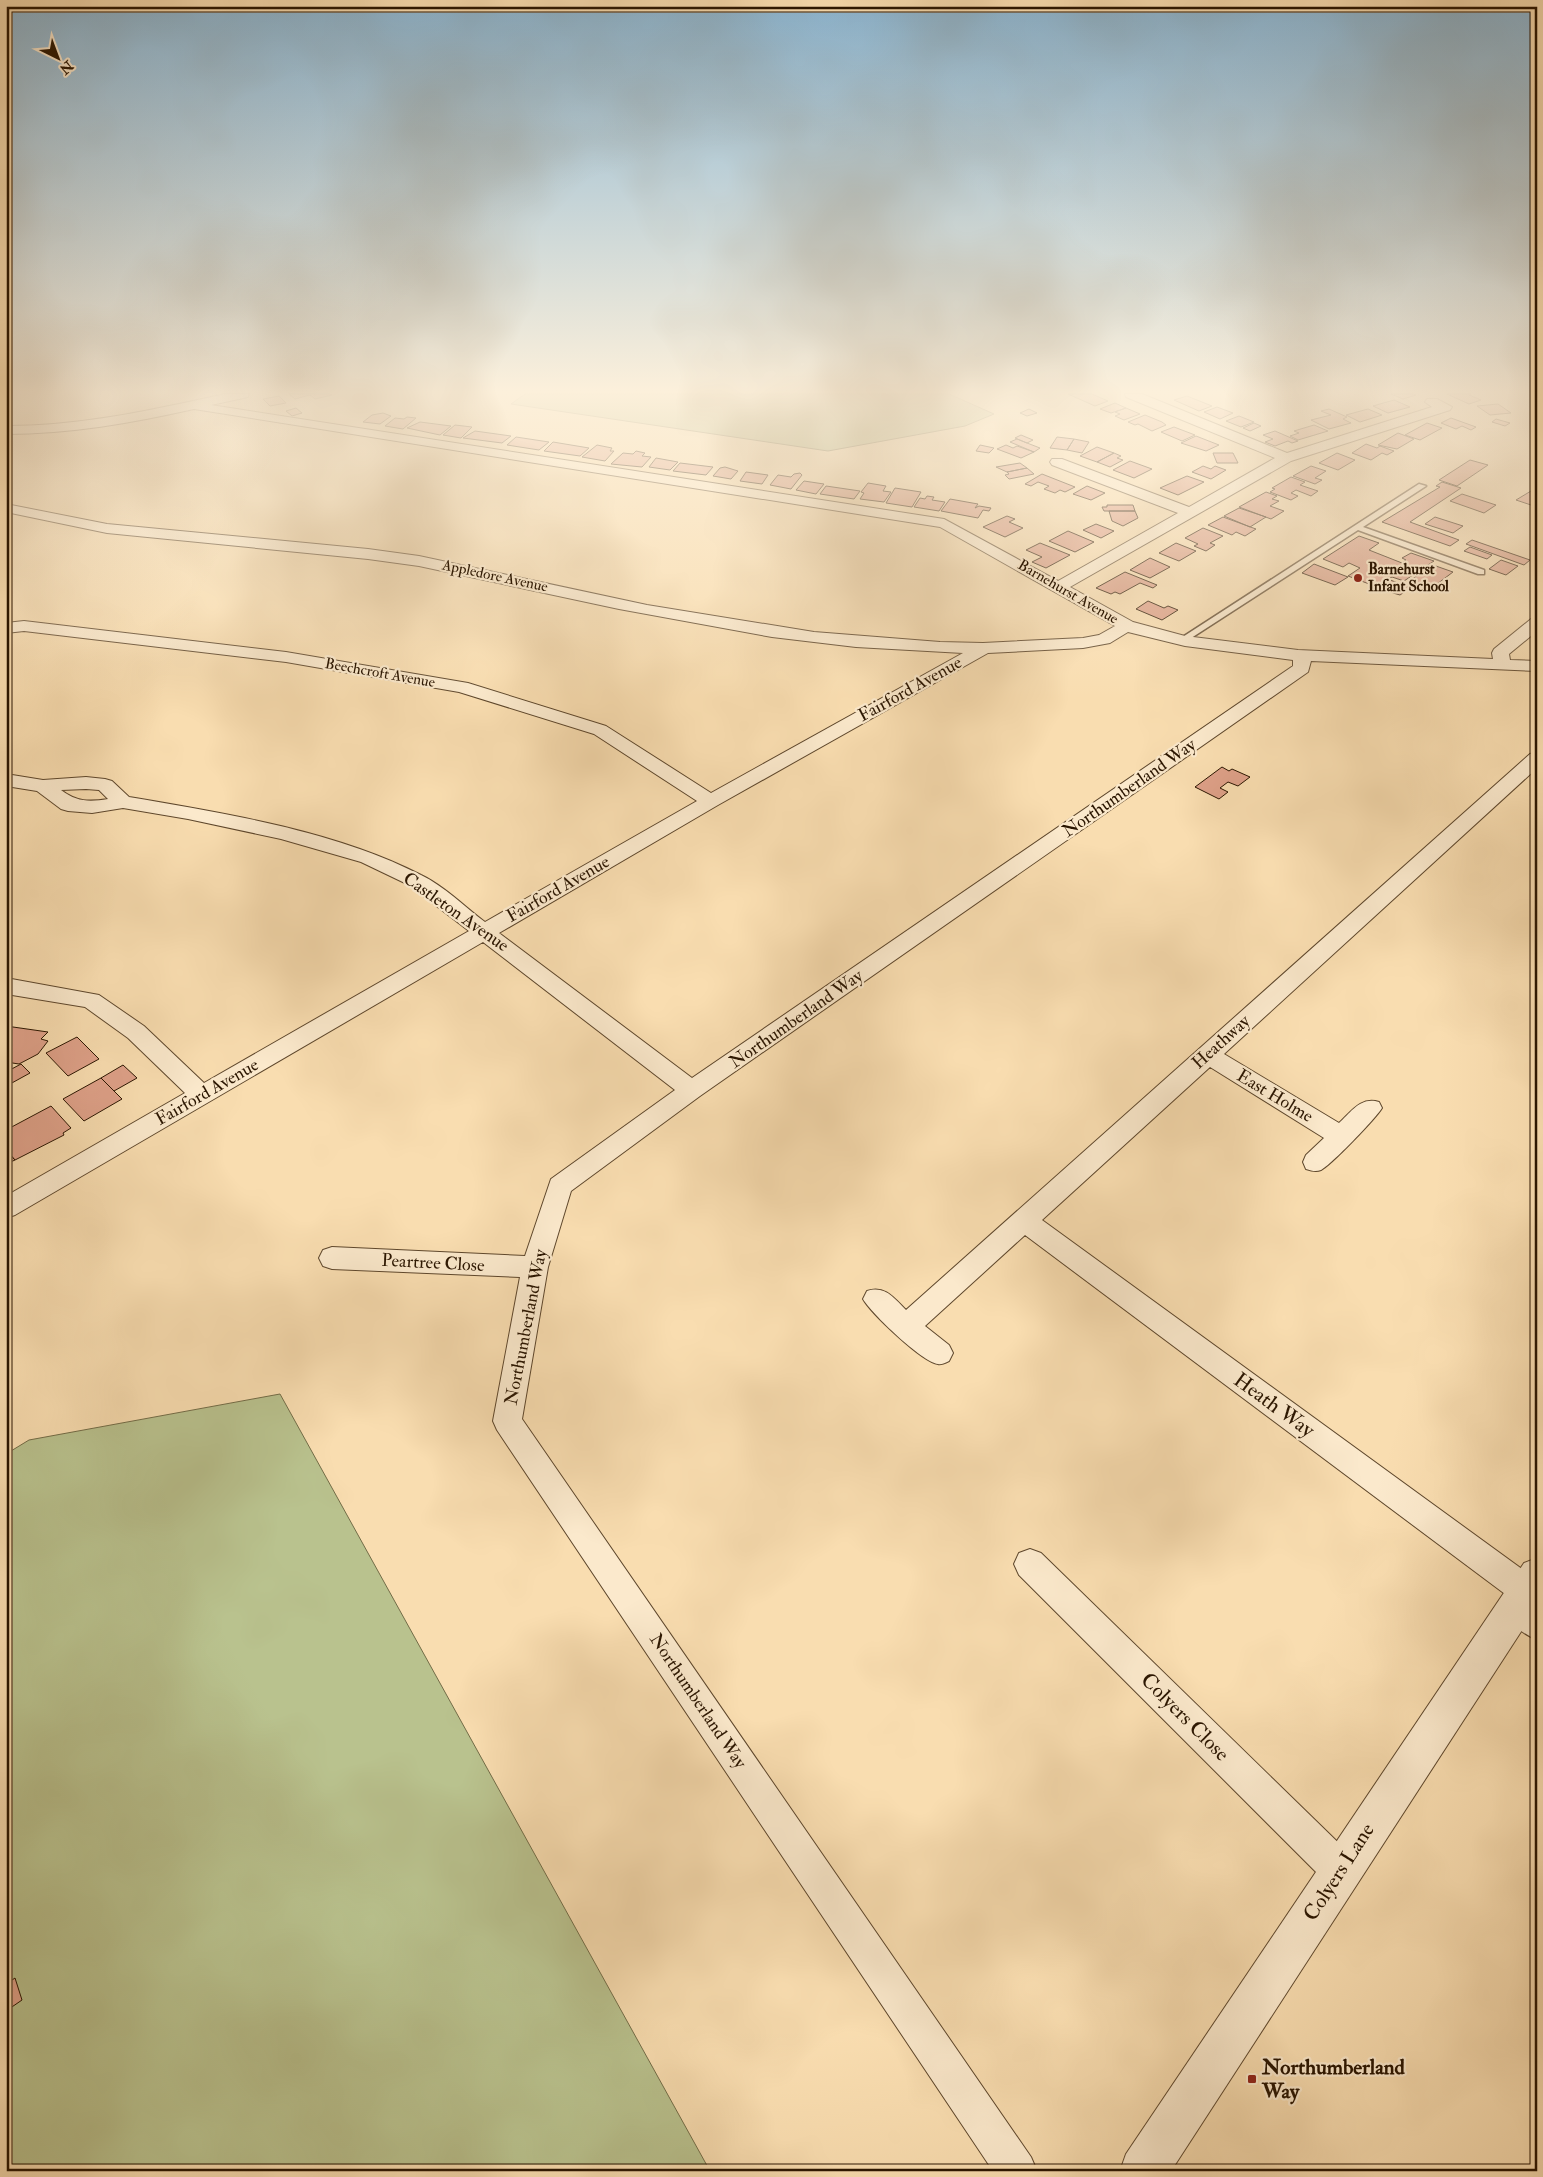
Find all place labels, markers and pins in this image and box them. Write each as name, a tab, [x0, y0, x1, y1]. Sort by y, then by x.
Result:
place label: Barnehurst Infant School	[1368, 560, 1449, 596]
marker: Barnehurst Infant School	[1352, 572, 1364, 584]
place label: Northumberland Way	[1261, 2054, 1406, 2105]
marker: Northumberland Way	[1246, 2073, 1258, 2085]

